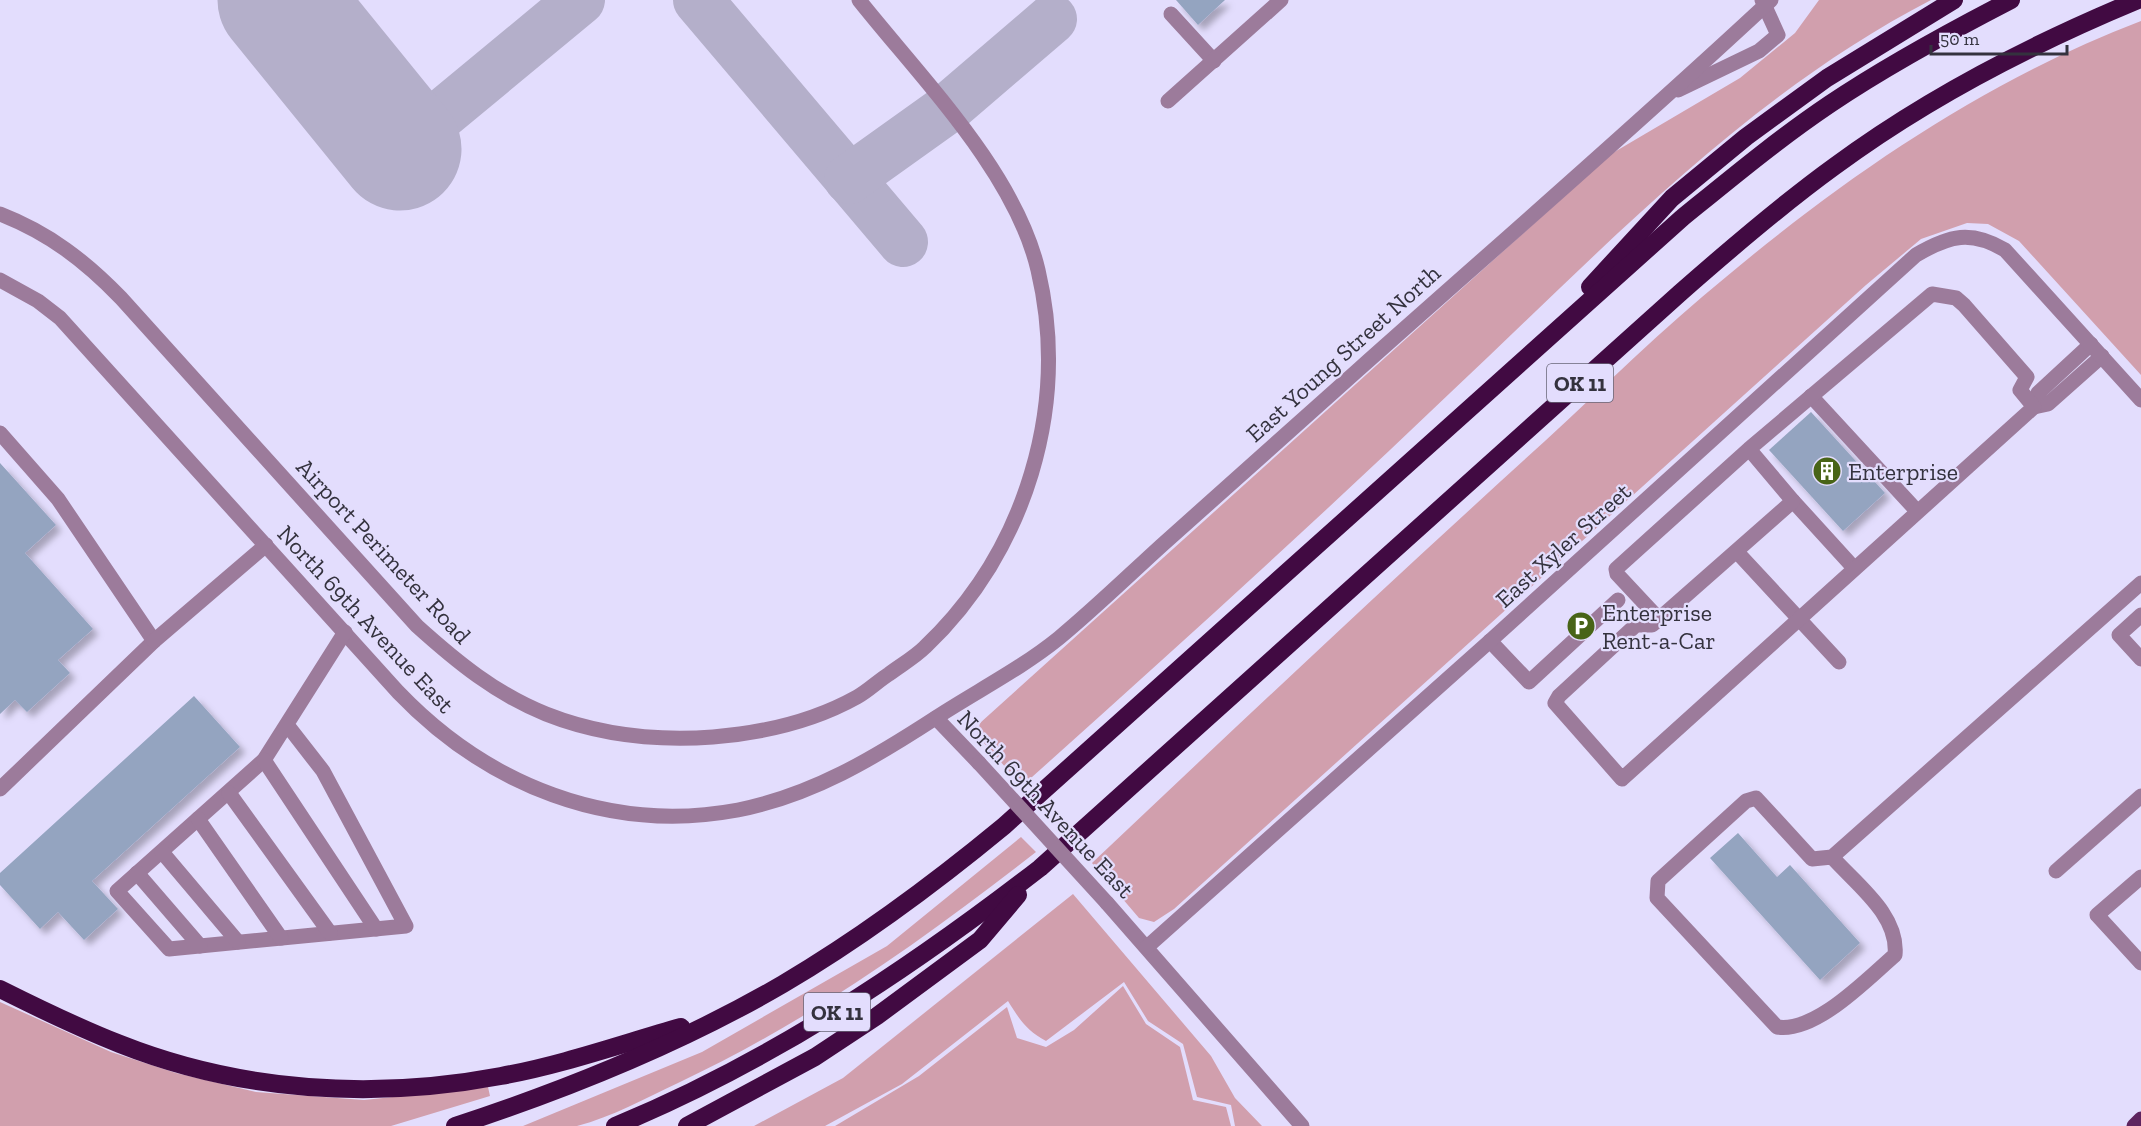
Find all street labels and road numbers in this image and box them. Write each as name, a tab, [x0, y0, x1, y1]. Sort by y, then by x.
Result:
street label: East Young Street North	[1240, 258, 1447, 448]
road number: OK 11	[1547, 364, 1613, 402]
street label: Airport Perimeter Road	[291, 452, 477, 650]
street label: East Xyler Street	[1489, 477, 1637, 613]
street label: North 69th Avenue East	[271, 519, 461, 719]
street label: North 69th Avenue East	[951, 704, 1141, 904]
road number: OK 11	[804, 993, 870, 1031]

